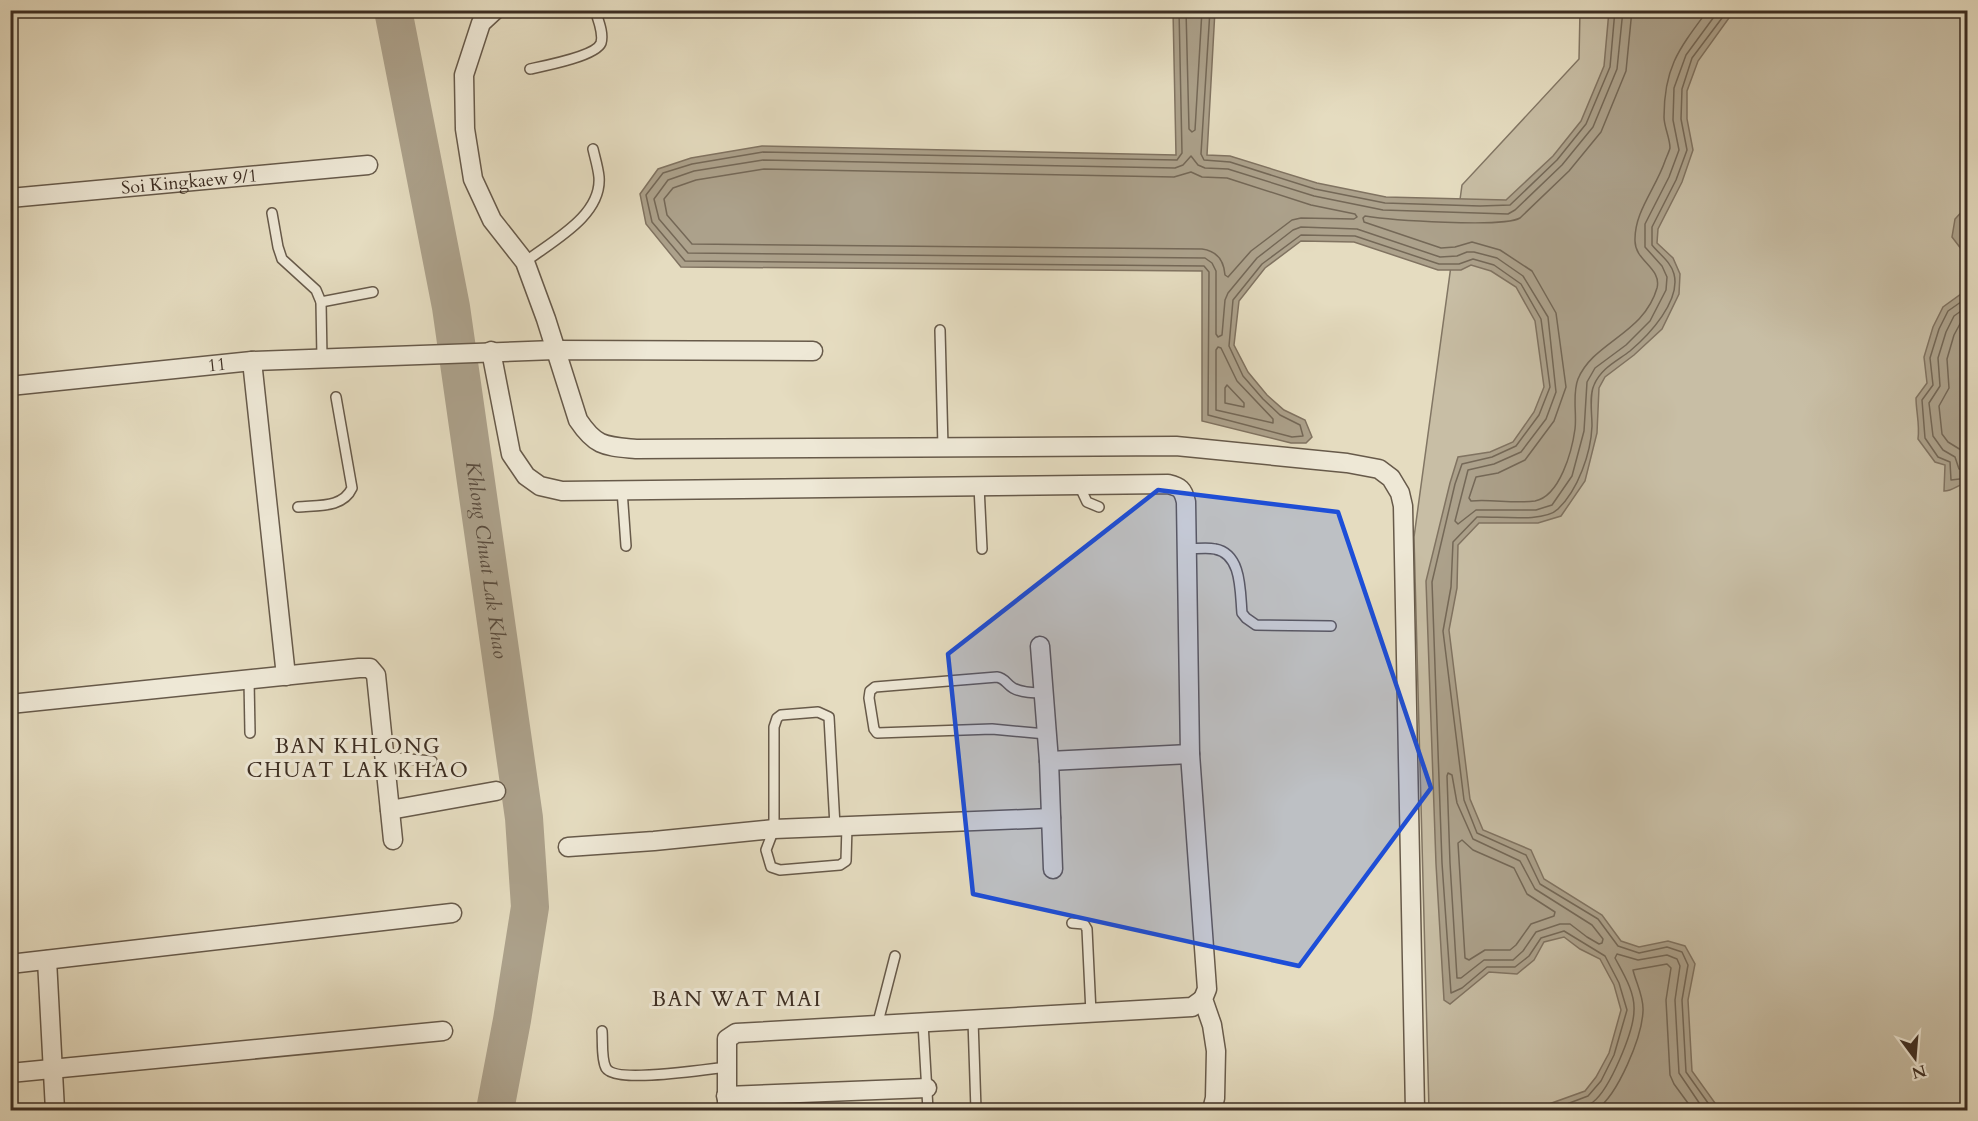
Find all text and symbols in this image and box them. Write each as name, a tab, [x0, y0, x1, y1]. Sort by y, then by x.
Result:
street label: Soi Kingkaew 9/1	[120, 163, 258, 201]
street label: 11	[206, 352, 227, 379]
water label: Khlong Chuat Lak Khao	[459, 459, 514, 660]
district label: BAN KHLONG CHUAT LAK KHAO	[247, 732, 469, 785]
district label: BAN WAT MAI	[652, 985, 822, 1014]
north arrow	[1885, 1028, 1945, 1088]
text: N	[1909, 1059, 1929, 1084]

